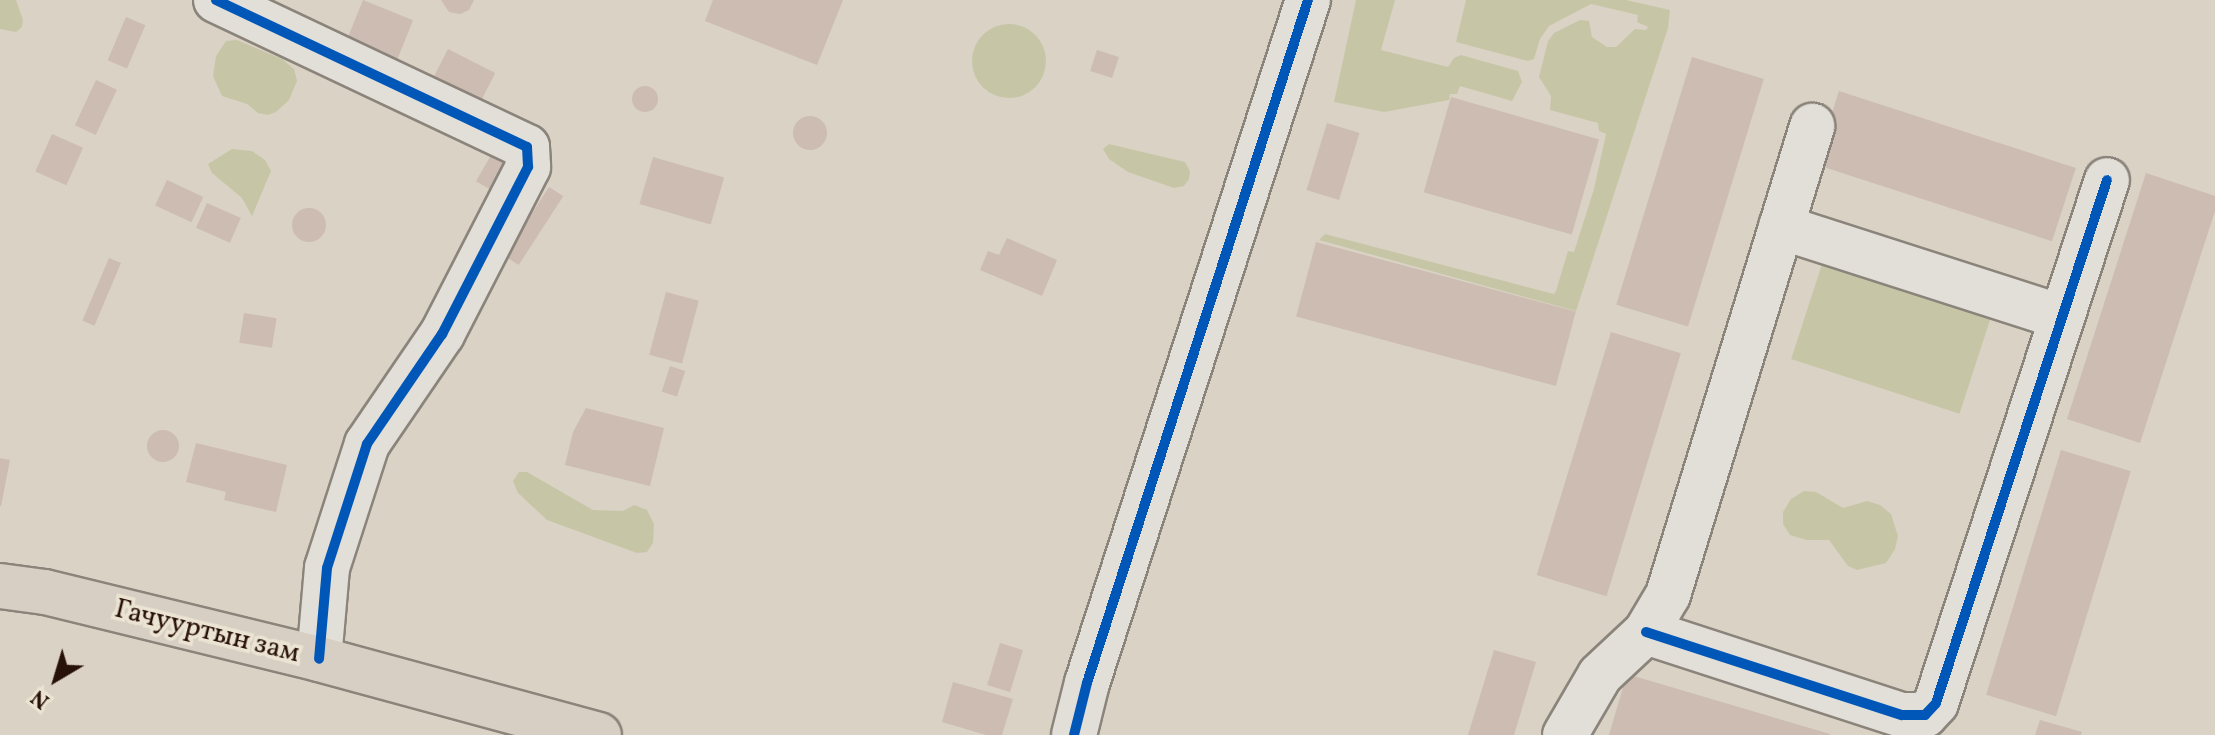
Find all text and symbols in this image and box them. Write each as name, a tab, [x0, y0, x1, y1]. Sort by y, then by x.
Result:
street label: Гачууртын зам	[111, 593, 303, 671]
north arrow	[16, 639, 96, 719]
text: N	[25, 681, 57, 715]

